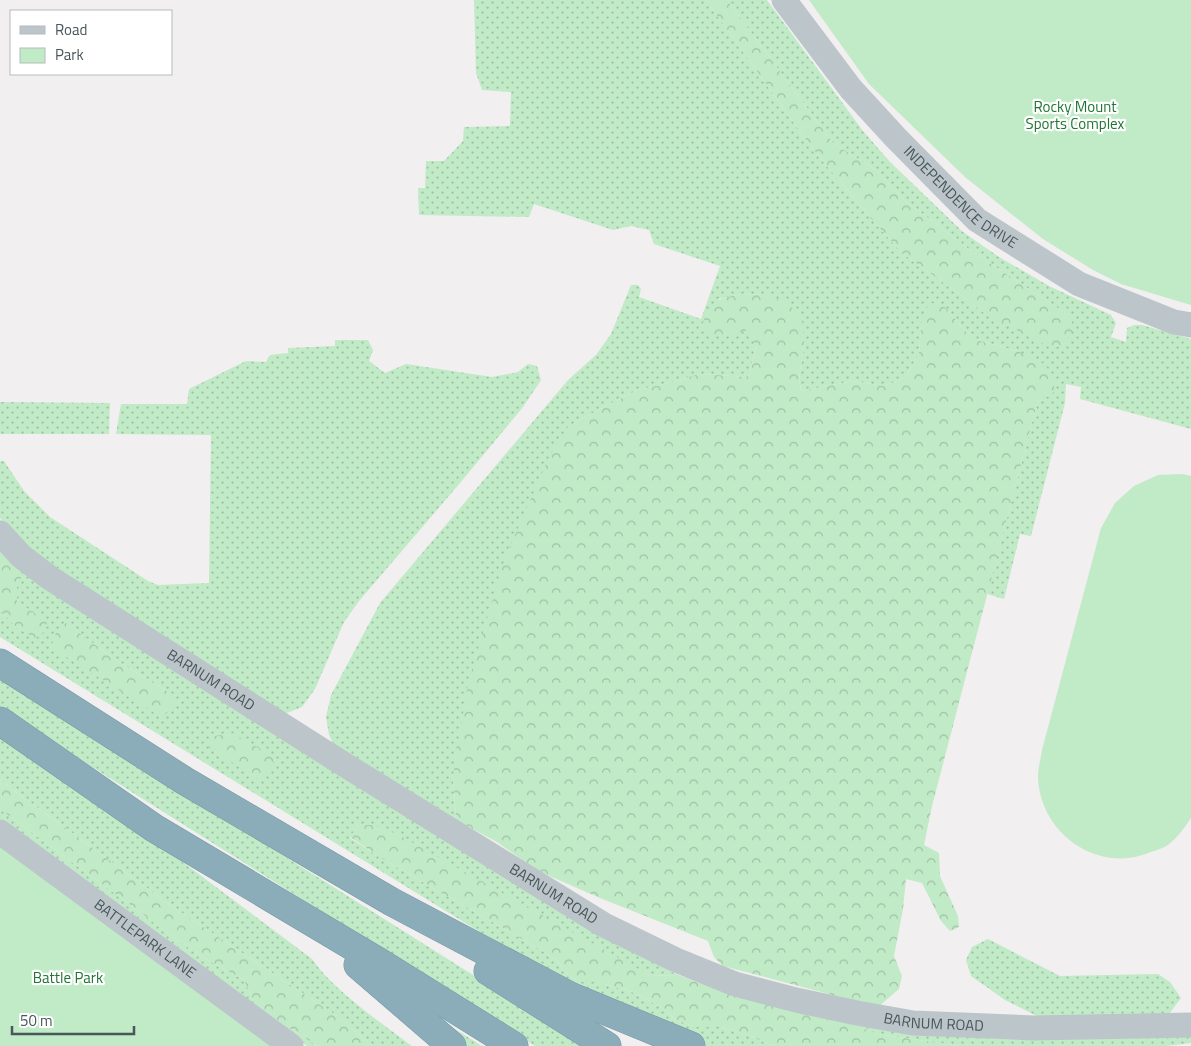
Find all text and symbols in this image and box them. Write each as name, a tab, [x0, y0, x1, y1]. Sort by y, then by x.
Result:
legend	[10, 10, 172, 75]
text: Road	[55, 18, 87, 41]
text: Park	[55, 43, 84, 66]
park label: Rocky Mount Sports Complex	[1026, 95, 1125, 135]
street label: INDEPENDENCE DRIVE	[899, 140, 1023, 254]
street label: BARNUM ROAD	[162, 643, 260, 716]
street label: BARNUM ROAD	[505, 857, 603, 930]
street label: BATTLEPARK LANE	[89, 893, 201, 984]
park label: Battle Park	[33, 966, 103, 989]
scale bar	[12, 1004, 135, 1036]
street label: BARNUM ROAD	[882, 1006, 984, 1037]
text: 50 m	[20, 1009, 53, 1032]

